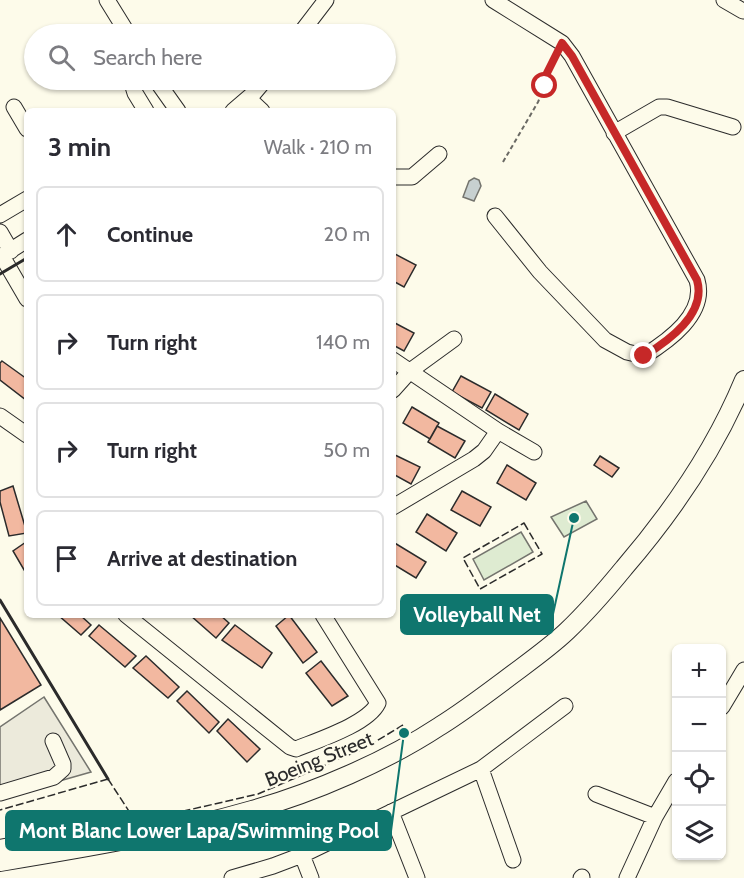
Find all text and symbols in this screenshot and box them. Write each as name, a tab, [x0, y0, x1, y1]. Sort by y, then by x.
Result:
search box	[24, 24, 396, 90]
icon: search	[45, 41, 78, 74]
text: Search here	[93, 44, 202, 71]
route start	[531, 72, 557, 98]
text: 3 min	[48, 131, 111, 163]
text: Walk · 210 m	[264, 135, 372, 159]
icon: ahead	[50, 218, 83, 251]
text: Continue	[107, 221, 193, 248]
text: 20 m	[324, 222, 370, 246]
icon: right	[50, 326, 83, 359]
text: Turn right	[107, 329, 197, 356]
text: 140 m	[316, 330, 370, 354]
route end	[630, 342, 656, 368]
icon: right	[50, 434, 83, 467]
text: Turn right	[107, 437, 197, 464]
text: 50 m	[323, 438, 370, 462]
icon: arrive	[50, 542, 83, 575]
text: Arrive at destination	[107, 545, 297, 572]
callout: Volleyball Net	[401, 595, 553, 634]
text: Volleyball Net	[413, 602, 541, 627]
map controls	[672, 644, 726, 860]
button: +	[672, 644, 726, 698]
button: −	[672, 698, 726, 752]
street label: Boeing Street	[261, 726, 377, 792]
button: locate	[672, 752, 726, 806]
button: layers	[672, 806, 726, 860]
callout: Mont Blanc Lower Lapa/Swimming Pool	[6, 811, 391, 850]
text: Mont Blanc Lower Lapa/Swimming Pool	[19, 818, 380, 843]

